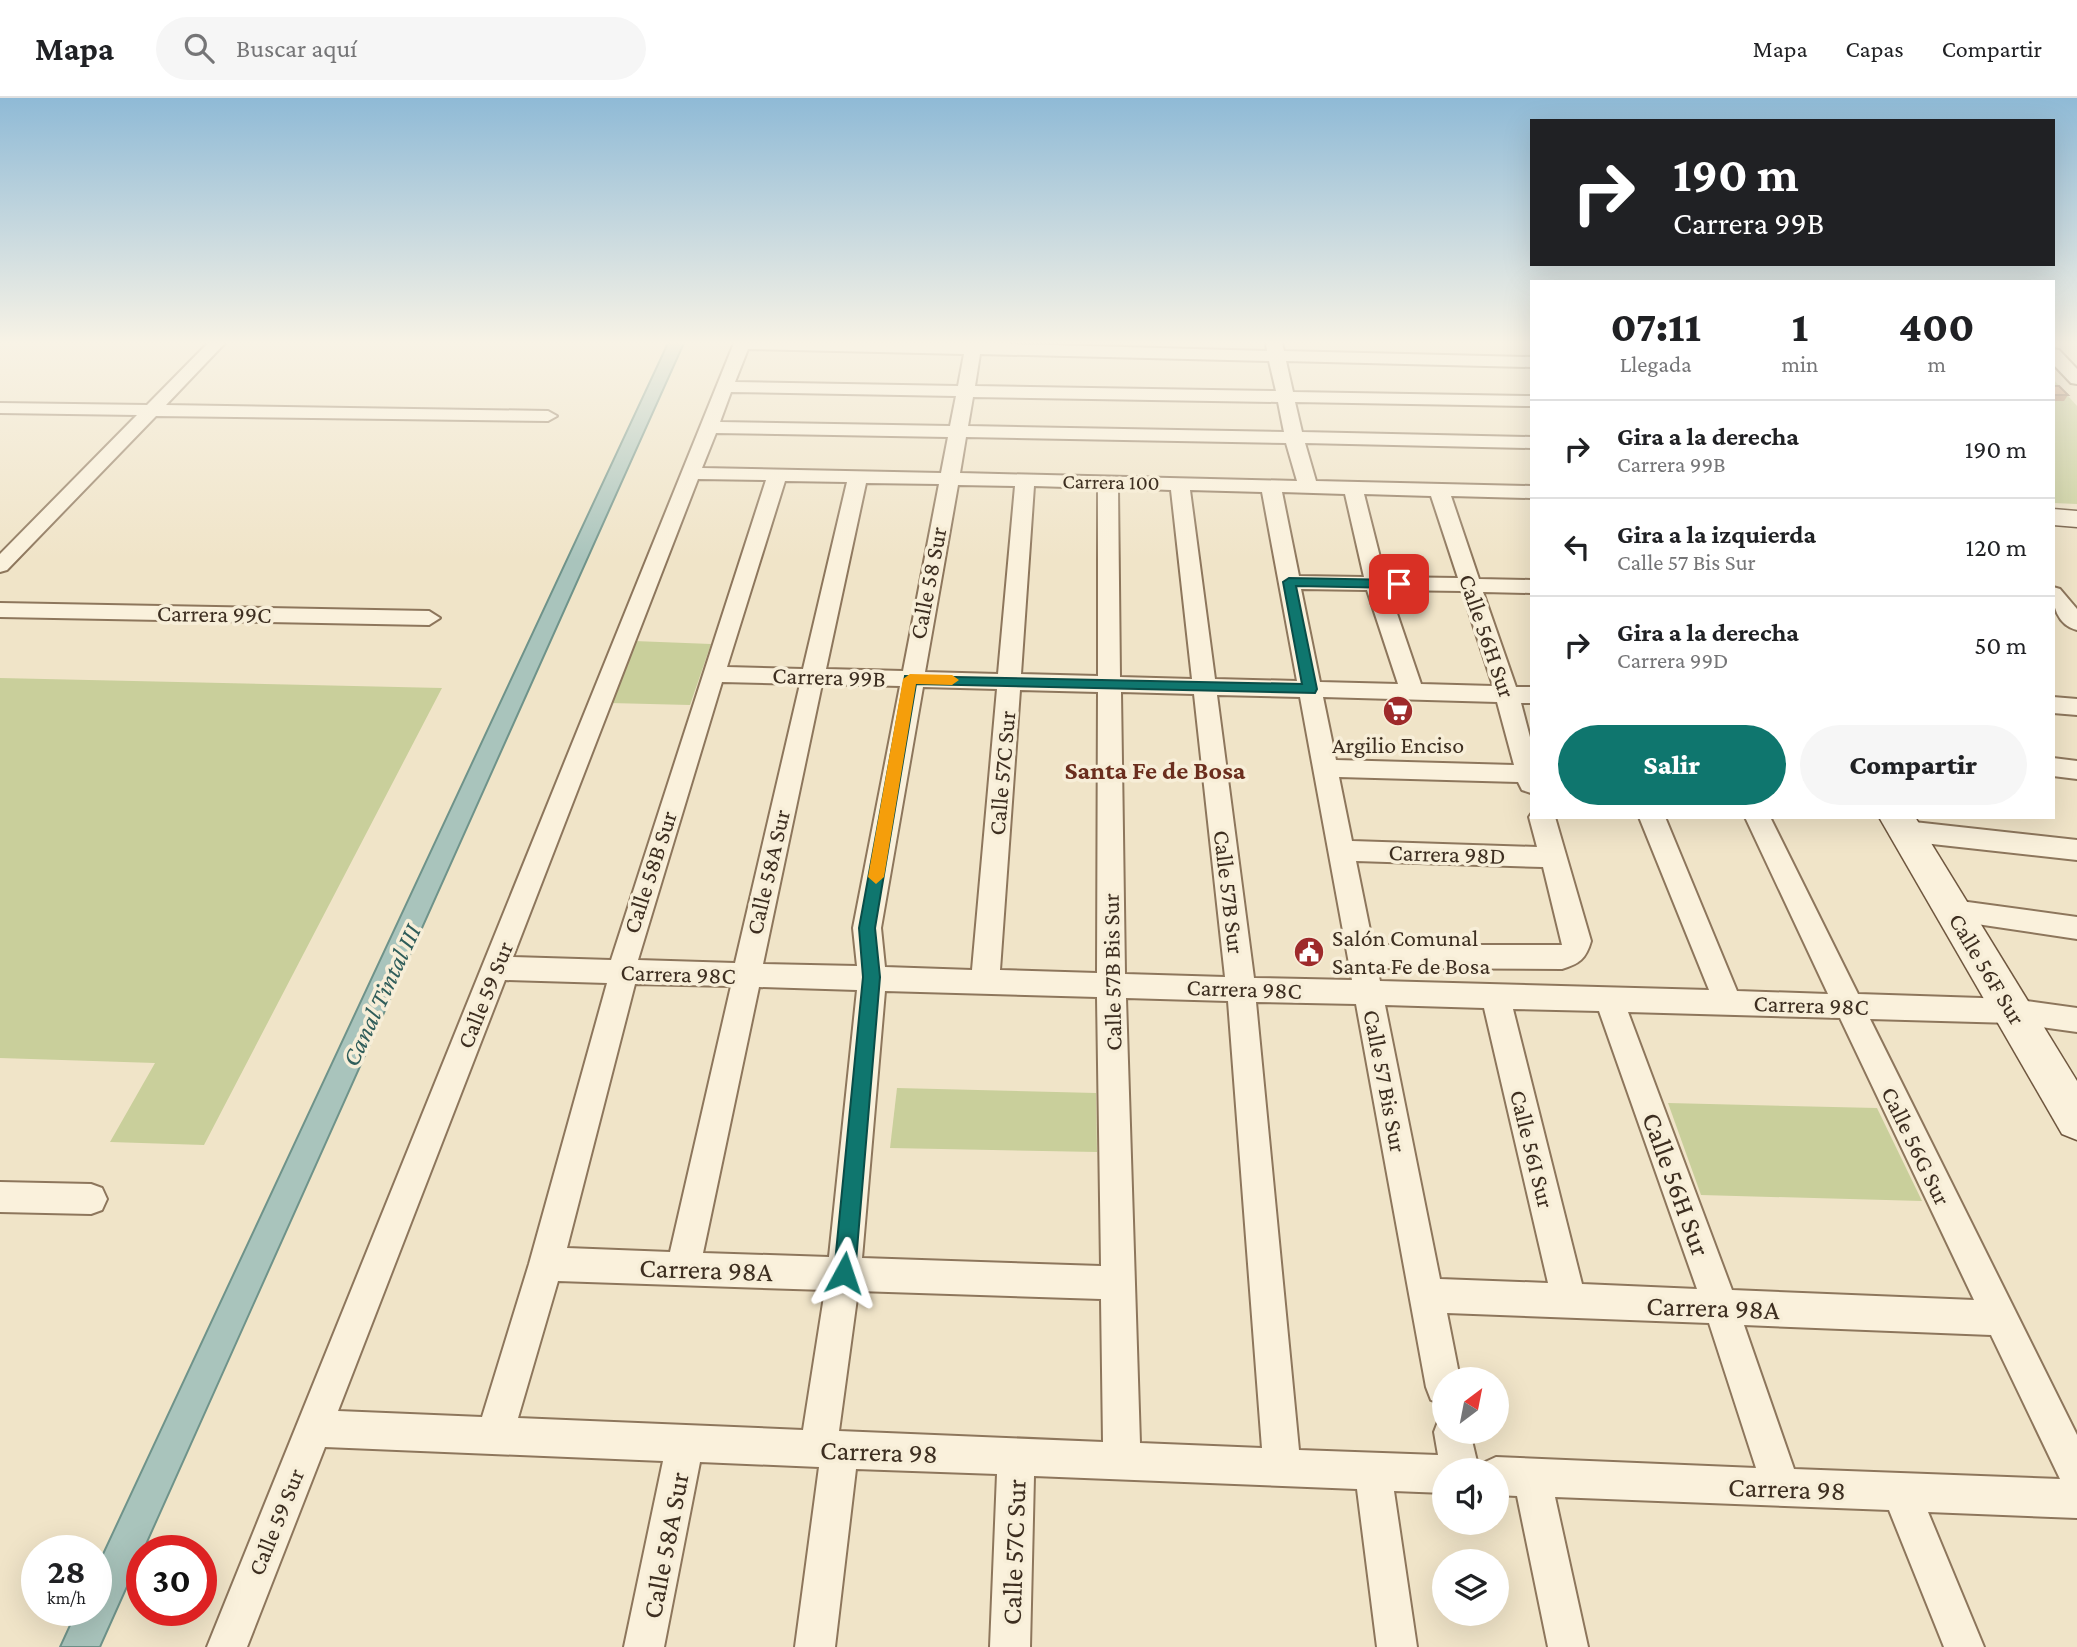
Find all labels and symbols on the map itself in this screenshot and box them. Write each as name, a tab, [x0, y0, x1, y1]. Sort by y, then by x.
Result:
street label: Carrera 100	[1062, 469, 1160, 495]
street label: Calle 58 Sur	[903, 524, 952, 641]
pin	[1369, 554, 1429, 614]
street label: Calle 56H Sur	[1454, 570, 1521, 702]
street label: Carrera 99C	[157, 599, 271, 628]
street label: Carrera 99B	[772, 661, 886, 692]
supermarket icon: Argilio Enciso	[1381, 694, 1415, 728]
street label: Calle 57C Sur	[983, 709, 1020, 837]
place label: Argilio Enciso	[1332, 731, 1464, 758]
district label: Santa Fe de Bosa	[1065, 756, 1246, 785]
street label: Calle 58A Sur	[740, 806, 795, 937]
street label: Calle 58B Sur	[617, 807, 682, 936]
street label: Calle 57B Sur	[1209, 828, 1251, 956]
street label: Carrera 98D	[1388, 838, 1506, 869]
street label: Calle 57B Bis Sur	[1097, 892, 1126, 1051]
street label: Calle 56F Sur	[1944, 908, 2031, 1030]
water label: Canal Tintal III	[336, 919, 427, 1071]
place label: Salón Comunal Santa Fe de Bosa	[1332, 924, 1490, 979]
public building icon: Salón Comunal Santa Fe de Bosa	[1292, 935, 1326, 969]
street label: Calle 59 Sur	[451, 937, 518, 1052]
street label: Carrera 98C	[620, 958, 736, 989]
street label: Carrera 98C	[1186, 973, 1302, 1004]
street label: Carrera 98C	[1753, 989, 1869, 1020]
street label: Calle 57 Bis Sur	[1358, 1007, 1413, 1155]
street label: Calle 56G Sur	[1876, 1082, 1957, 1210]
street label: Calle 56I Sur	[1505, 1087, 1560, 1211]
street label: Calle 56H Sur	[1636, 1108, 1717, 1260]
position arrow	[807, 1236, 881, 1310]
street label: Carrera 98A	[639, 1252, 773, 1287]
street label: Carrera 98A	[1646, 1290, 1780, 1325]
north arrow	[1432, 1367, 1508, 1444]
street label: Carrera 98	[820, 1434, 938, 1469]
street label: Calle 59 Sur	[242, 1464, 309, 1579]
street label: Calle 58A Sur	[636, 1469, 695, 1621]
street label: Carrera 98	[1728, 1471, 1846, 1506]
street label: Calle 57C Sur	[995, 1478, 1032, 1626]
speed limit sign: 30	[126, 1535, 217, 1626]

